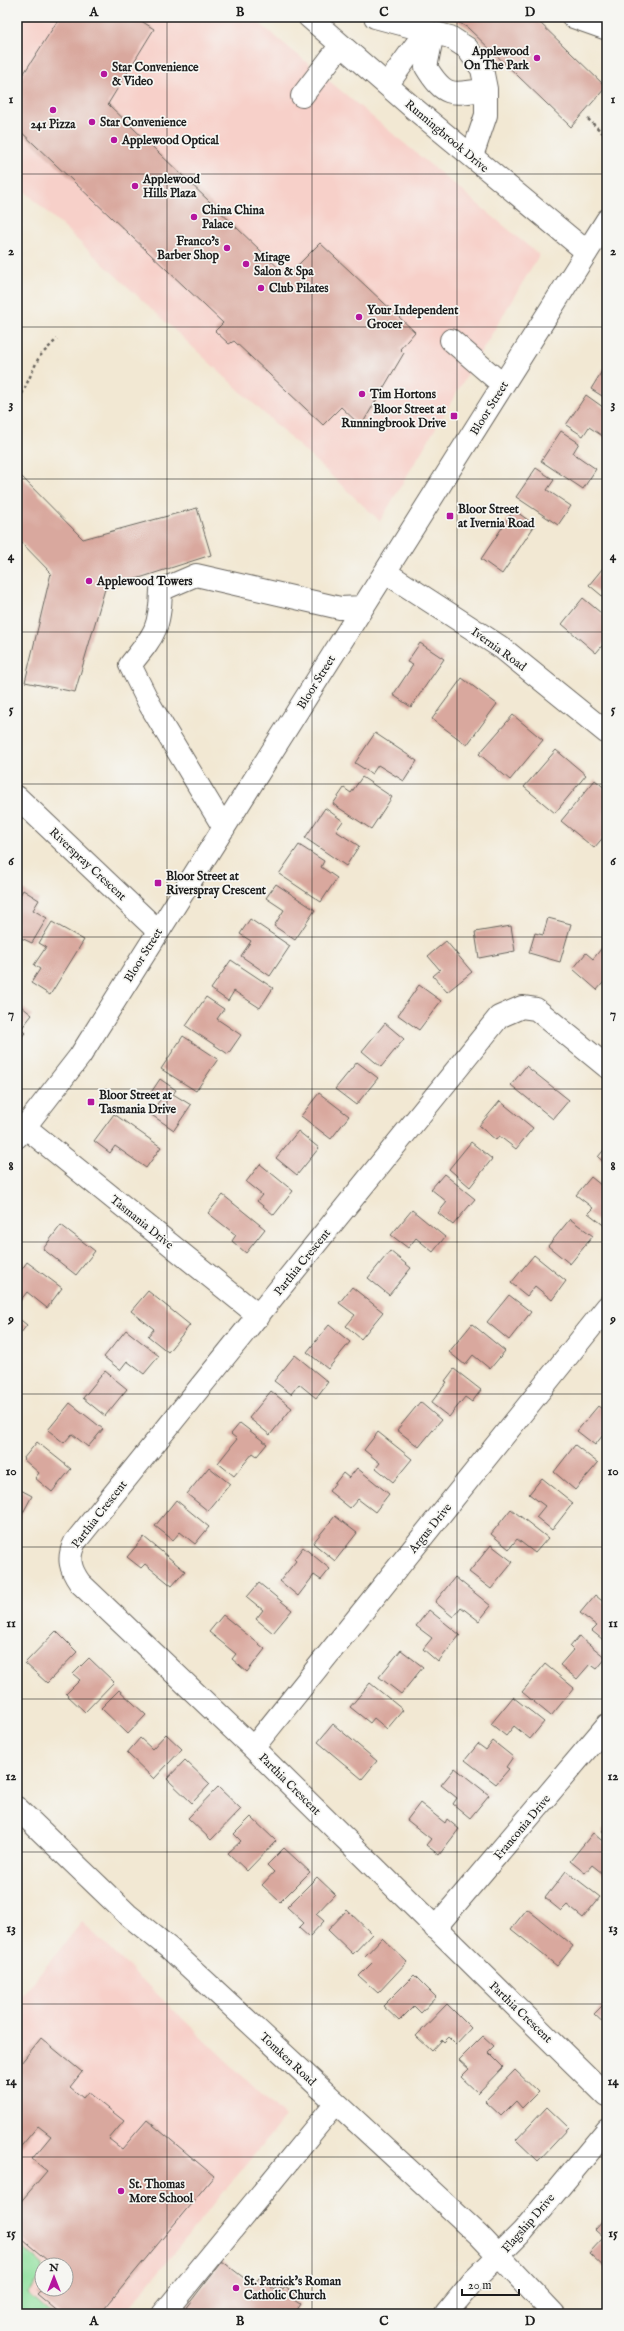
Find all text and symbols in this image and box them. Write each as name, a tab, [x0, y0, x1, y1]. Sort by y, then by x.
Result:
text: A	[89, 4, 100, 21]
text: B	[236, 4, 245, 21]
text: C	[379, 4, 389, 21]
text: D	[525, 4, 536, 21]
place label: Applewood On The Park	[464, 44, 530, 73]
marker: Applewood On The Park	[532, 53, 542, 63]
place label: Star Convenience & Video	[112, 60, 199, 89]
marker: Star Convenience & Video	[99, 69, 109, 79]
text: 1	[9, 91, 14, 108]
text: 1	[611, 91, 616, 108]
street label: Runningbrook Drive	[402, 97, 492, 176]
marker: 241 Pizza	[48, 105, 58, 115]
place label: Star Convenience	[100, 115, 187, 130]
place label: 241 Pizza	[30, 117, 76, 132]
marker: Star Convenience	[87, 117, 97, 127]
place label: Applewood Optical	[121, 133, 220, 149]
marker: Applewood Optical	[109, 135, 119, 145]
place label: Applewood Hills Plaza	[142, 172, 201, 201]
marker: Applewood Hills Plaza	[130, 181, 140, 191]
place label: China China Palace	[202, 203, 265, 232]
marker: China China Palace	[189, 212, 199, 222]
place label: Franco’s Barber Shop	[157, 234, 220, 264]
text: 2	[8, 243, 14, 260]
marker: Franco’s Barber Shop	[222, 243, 232, 253]
text: 2	[610, 243, 616, 260]
place label: Mirage Salon & Spa	[254, 250, 314, 280]
marker: Mirage Salon & Spa	[241, 259, 251, 269]
place label: Club Pilates	[269, 281, 329, 296]
marker: Club Pilates	[256, 283, 266, 293]
place label: Your Independent Grocer	[367, 303, 459, 332]
marker: Your Independent Grocer	[354, 312, 364, 322]
street label: Bloor Street	[467, 378, 512, 438]
place label: Tim Hortons	[369, 387, 437, 402]
marker: Tim Hortons	[357, 389, 367, 399]
text: 3	[9, 396, 14, 413]
text: 3	[611, 396, 616, 413]
place label: Bloor Street at Runningbrook Drive	[341, 402, 447, 432]
marker: Bloor Street at Runningbrook Drive	[449, 411, 459, 421]
place label: Bloor Street at Ivernia Road	[458, 502, 535, 531]
marker: Bloor Street at Ivernia Road	[445, 511, 455, 521]
text: 4	[8, 548, 15, 565]
text: 4	[610, 548, 617, 565]
place label: Applewood Towers	[96, 574, 193, 590]
marker: Applewood Towers	[84, 576, 94, 586]
street label: Ivernia Road	[468, 624, 530, 675]
street label: Bloor Street	[294, 652, 339, 712]
text: 5	[9, 701, 14, 718]
text: 5	[611, 701, 616, 718]
street label: Riverspray Crescent	[45, 825, 129, 905]
text: 6	[8, 853, 14, 870]
text: 6	[610, 853, 616, 870]
place label: Bloor Street at Riverspray Crescent	[166, 869, 267, 899]
marker: Bloor Street at Riverspray Crescent	[153, 878, 163, 888]
street label: Bloor Street	[121, 925, 166, 985]
text: 7	[8, 1006, 14, 1023]
text: 7	[610, 1006, 616, 1023]
place label: Bloor Street at Tasmania Drive	[98, 1088, 177, 1117]
marker: Bloor Street at Tasmania Drive	[86, 1097, 96, 1107]
text: 8	[8, 1158, 14, 1175]
text: 8	[610, 1158, 616, 1175]
street label: Tasmania Drive	[107, 1192, 177, 1253]
street label: Parthia Crescent	[271, 1226, 334, 1299]
text: 9	[7, 1311, 14, 1328]
text: 9	[609, 1311, 616, 1328]
text: 10	[5, 1463, 17, 1480]
text: 10	[607, 1463, 619, 1480]
street label: Parthia Crescent	[68, 1477, 130, 1551]
street label: Argus Drive	[405, 1500, 455, 1557]
text: 11	[6, 1615, 16, 1632]
text: 11	[608, 1615, 618, 1632]
street label: Parthia Crescent	[255, 1750, 324, 1819]
text: 12	[6, 1768, 16, 1785]
text: 12	[608, 1768, 618, 1785]
street label: Franconia Drive	[491, 1791, 554, 1863]
text: 13	[6, 1920, 16, 1937]
text: 13	[608, 1920, 618, 1937]
street label: Parthia Crescent	[486, 1979, 555, 2046]
street label: Tomken Road	[256, 2030, 319, 2090]
text: 14	[5, 2073, 17, 2090]
text: 14	[607, 2073, 619, 2090]
place label: St. Thomas More School	[129, 2177, 194, 2206]
marker: St. Thomas More School	[116, 2186, 126, 2196]
street label: Flagship Drive	[499, 2190, 559, 2257]
text: 15	[6, 2225, 16, 2242]
text: 15	[608, 2225, 618, 2242]
north arrow	[34, 2257, 74, 2297]
text: N	[48, 2261, 59, 2275]
scale bar	[462, 2271, 519, 2297]
place label: St. Patrick's Roman Catholic Church	[244, 2274, 342, 2303]
text: 20 m	[468, 2278, 491, 2293]
marker: St. Patrick's Roman Catholic Church	[231, 2283, 241, 2293]
text: A	[89, 2313, 100, 2330]
text: B	[236, 2313, 245, 2330]
text: C	[379, 2313, 389, 2330]
text: D	[525, 2313, 536, 2330]

